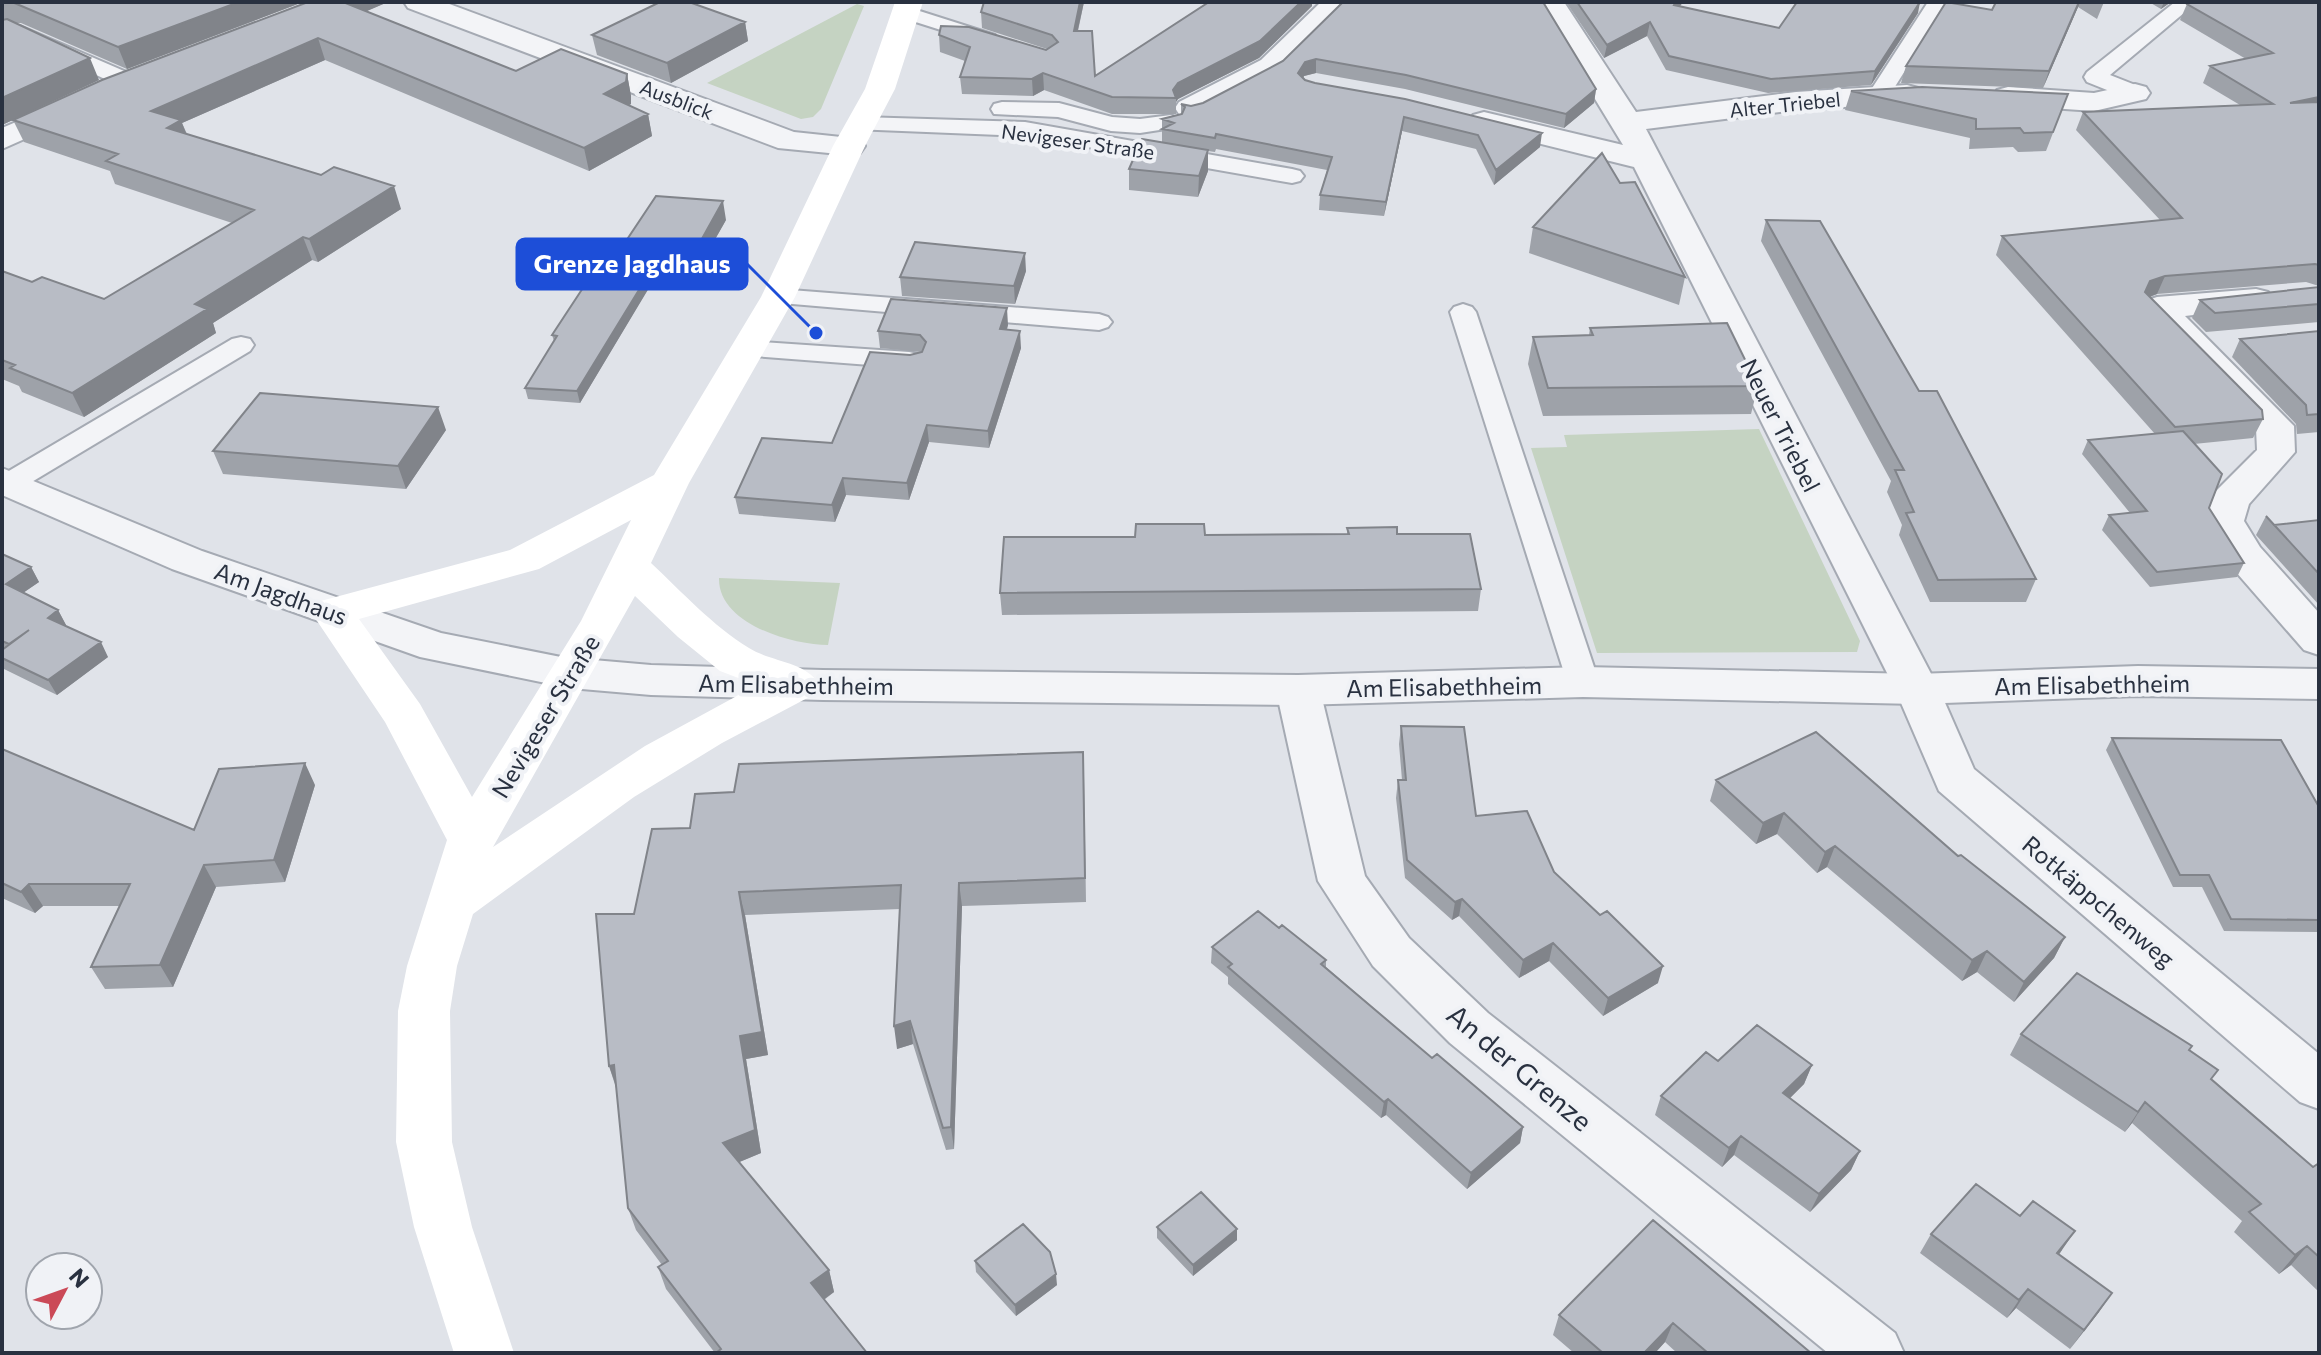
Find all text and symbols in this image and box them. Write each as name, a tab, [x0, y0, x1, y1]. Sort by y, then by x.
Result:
street label: Ausblick	[637, 74, 717, 124]
street label: Alter Triebel	[1728, 86, 1842, 122]
street label: Nevigeser Straße	[1000, 118, 1156, 164]
callout: Grenze Jagdhaus	[517, 239, 747, 289]
text: Grenze Jagdhaus	[533, 247, 731, 278]
street label: Neuer Triebel	[1735, 353, 1827, 497]
street label: Am Jagdhaus	[211, 556, 351, 630]
street label: Nevigeser Straße	[485, 629, 605, 803]
street label: Am Elisabethheim	[698, 668, 894, 700]
street label: Am Elisabethheim	[1994, 668, 2190, 700]
street label: Am Elisabethheim	[1346, 670, 1542, 702]
street label: Rotkäppchenweg	[2017, 829, 2181, 973]
street label: An der Grenze	[1441, 996, 1599, 1138]
north arrow	[24, 1251, 104, 1331]
text: N	[64, 1262, 95, 1293]

